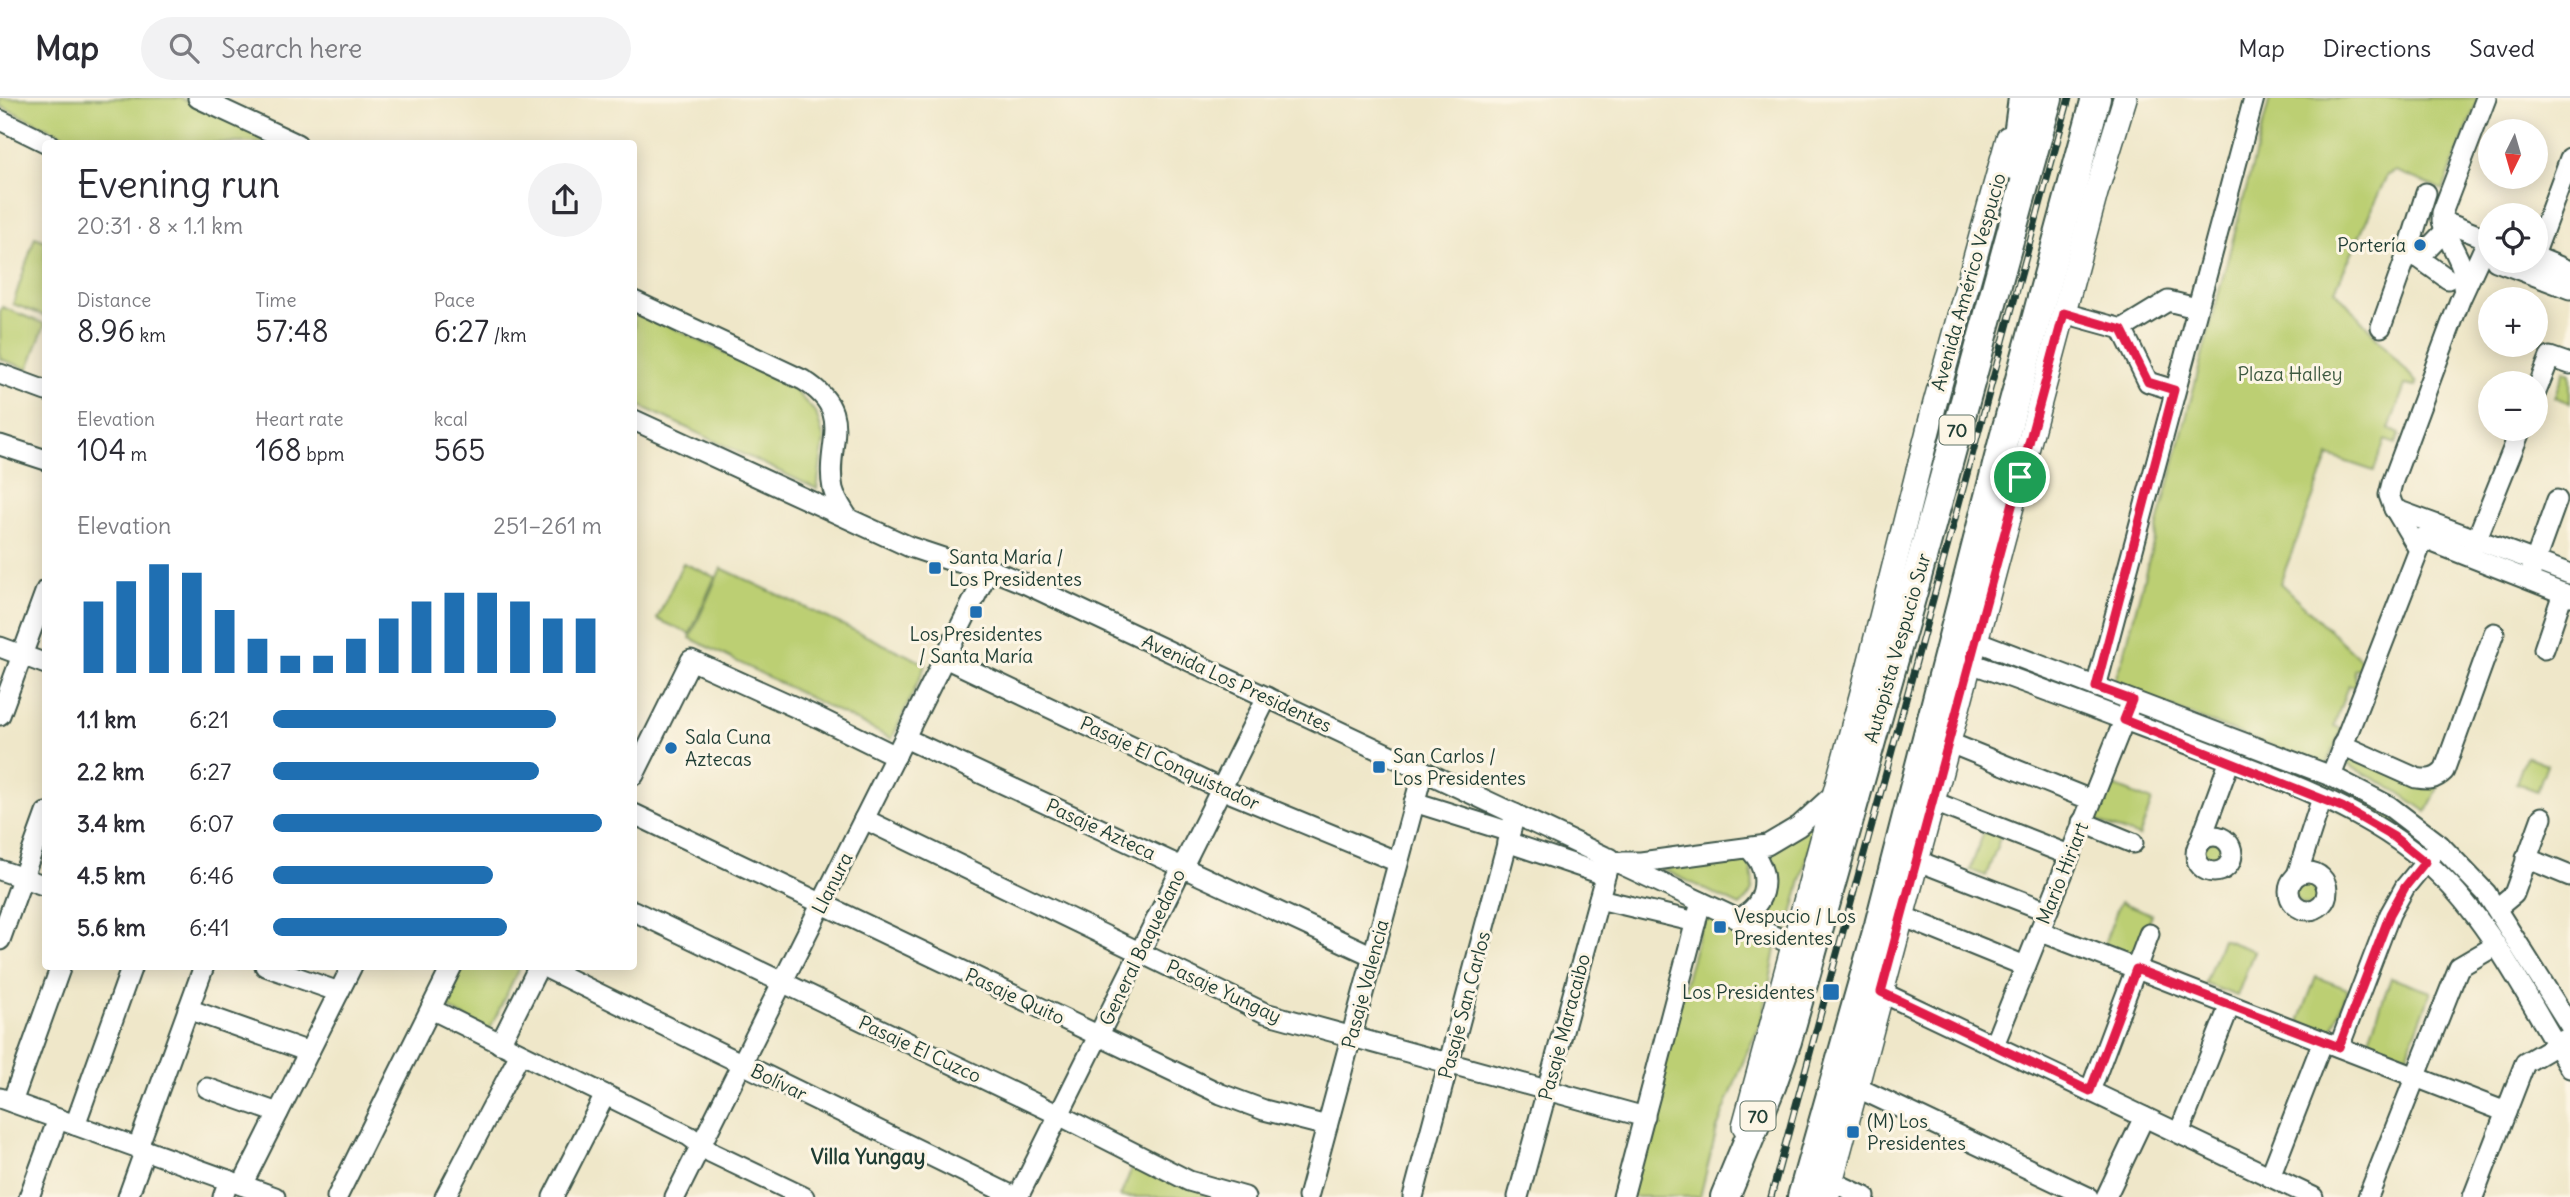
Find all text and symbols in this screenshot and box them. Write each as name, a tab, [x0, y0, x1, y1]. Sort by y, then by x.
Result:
search box	[141, 17, 631, 80]
text: Map	[35, 27, 99, 69]
icon: search	[165, 29, 203, 67]
text: Search here	[221, 32, 362, 65]
text: Map	[2238, 33, 2285, 63]
text: Directions	[2323, 33, 2431, 63]
text: Saved	[2469, 33, 2535, 63]
north arrow	[2478, 119, 2548, 189]
map controls	[2478, 119, 2548, 441]
text: Evening run	[77, 161, 280, 208]
button: share	[528, 163, 602, 237]
street label: Avenida Américo Vespucio	[1925, 170, 2011, 394]
button: locate	[2478, 203, 2548, 273]
text: 20:31 · 8 × 1.1 km	[77, 211, 243, 240]
place label: Portería	[2337, 233, 2406, 257]
marker: Portería	[2412, 237, 2428, 253]
button: +	[2478, 287, 2548, 357]
text: Distance	[77, 288, 151, 312]
text: Time	[255, 288, 296, 312]
text: Pace	[434, 288, 475, 312]
text: 8.96	[77, 312, 135, 350]
text: 57:48	[255, 312, 329, 350]
text: 6:27	[434, 312, 489, 350]
text: km	[135, 323, 166, 347]
text: /km	[489, 323, 527, 347]
park label: Plaza Halley	[2238, 362, 2342, 386]
button: −	[2478, 371, 2548, 441]
text: Elevation	[77, 407, 155, 431]
text: Heart rate	[255, 407, 343, 431]
text: kcal	[434, 407, 468, 431]
road number: 70	[1940, 416, 1974, 444]
text: 104	[77, 431, 126, 469]
text: 168	[255, 431, 302, 469]
text: 565	[434, 431, 485, 469]
text: m	[126, 442, 147, 466]
text: bpm	[302, 442, 344, 466]
pin	[1990, 447, 2050, 507]
icon: arrive	[2001, 458, 2039, 496]
text: Elevation	[77, 511, 171, 540]
text: 251–261 m	[493, 511, 602, 540]
place label: Santa María / Los Presidentes	[949, 545, 1082, 591]
street label: Autopista Vespucio Sur	[1858, 550, 1936, 746]
marker: Santa María / Los Presidentes	[927, 560, 943, 576]
marker: Los Presidentes / Santa María	[968, 604, 984, 620]
place label: Los Presidentes / Santa María	[910, 622, 1042, 668]
street label: Avenida Los Presidentes	[1138, 629, 1336, 737]
text: 1.1 km	[77, 705, 136, 734]
text: 6:21	[189, 705, 229, 734]
street label: Pasaje El Conquistador	[1076, 711, 1264, 815]
place label: Sala Cuna Aztecas	[685, 725, 771, 771]
marker: Sala Cuna Aztecas	[663, 740, 679, 756]
place label: San Carlos / Los Presidentes	[1393, 744, 1526, 790]
text: 2.2 km	[77, 757, 144, 786]
text: 6:27	[189, 757, 231, 786]
marker: San Carlos / Los Presidentes	[1371, 759, 1387, 775]
street label: Pasaje Azteca	[1042, 793, 1160, 865]
text: 3.4 km	[77, 809, 145, 838]
text: 6:07	[189, 809, 234, 838]
street label: Mario Hiriart	[2031, 818, 2093, 928]
street label: Llanura	[806, 848, 858, 918]
text: 4.5 km	[77, 861, 146, 890]
text: 6:46	[189, 861, 234, 890]
street label: General Baquedano	[1094, 865, 1190, 1029]
place label: Vespucio / Los Presidentes	[1734, 904, 1856, 950]
text: 5.6 km	[77, 913, 146, 942]
text: 6:41	[189, 913, 230, 942]
street label: Pasaje Valencia	[1336, 917, 1394, 1051]
marker: Vespucio / Los Presidentes	[1712, 919, 1728, 935]
street label: Pasaje San Carlos	[1433, 929, 1495, 1081]
street label: Pasaje Maracaibo	[1533, 951, 1595, 1103]
street label: Pasaje Yungay	[1163, 954, 1285, 1028]
street label: Pasaje Quito	[961, 962, 1069, 1030]
place label: Los Presidentes	[1682, 980, 1815, 1004]
marker: Los Presidentes	[1821, 982, 1841, 1002]
street label: Pasaje El Cuzco	[855, 1010, 985, 1088]
street label: Bolívar	[747, 1058, 811, 1106]
road number: 70	[1740, 1101, 1776, 1130]
place label: (M) Los Presidentes	[1867, 1109, 1966, 1155]
marker: (M) Los Presidentes	[1845, 1124, 1861, 1140]
district label: Villa Yungay	[811, 1143, 925, 1170]

